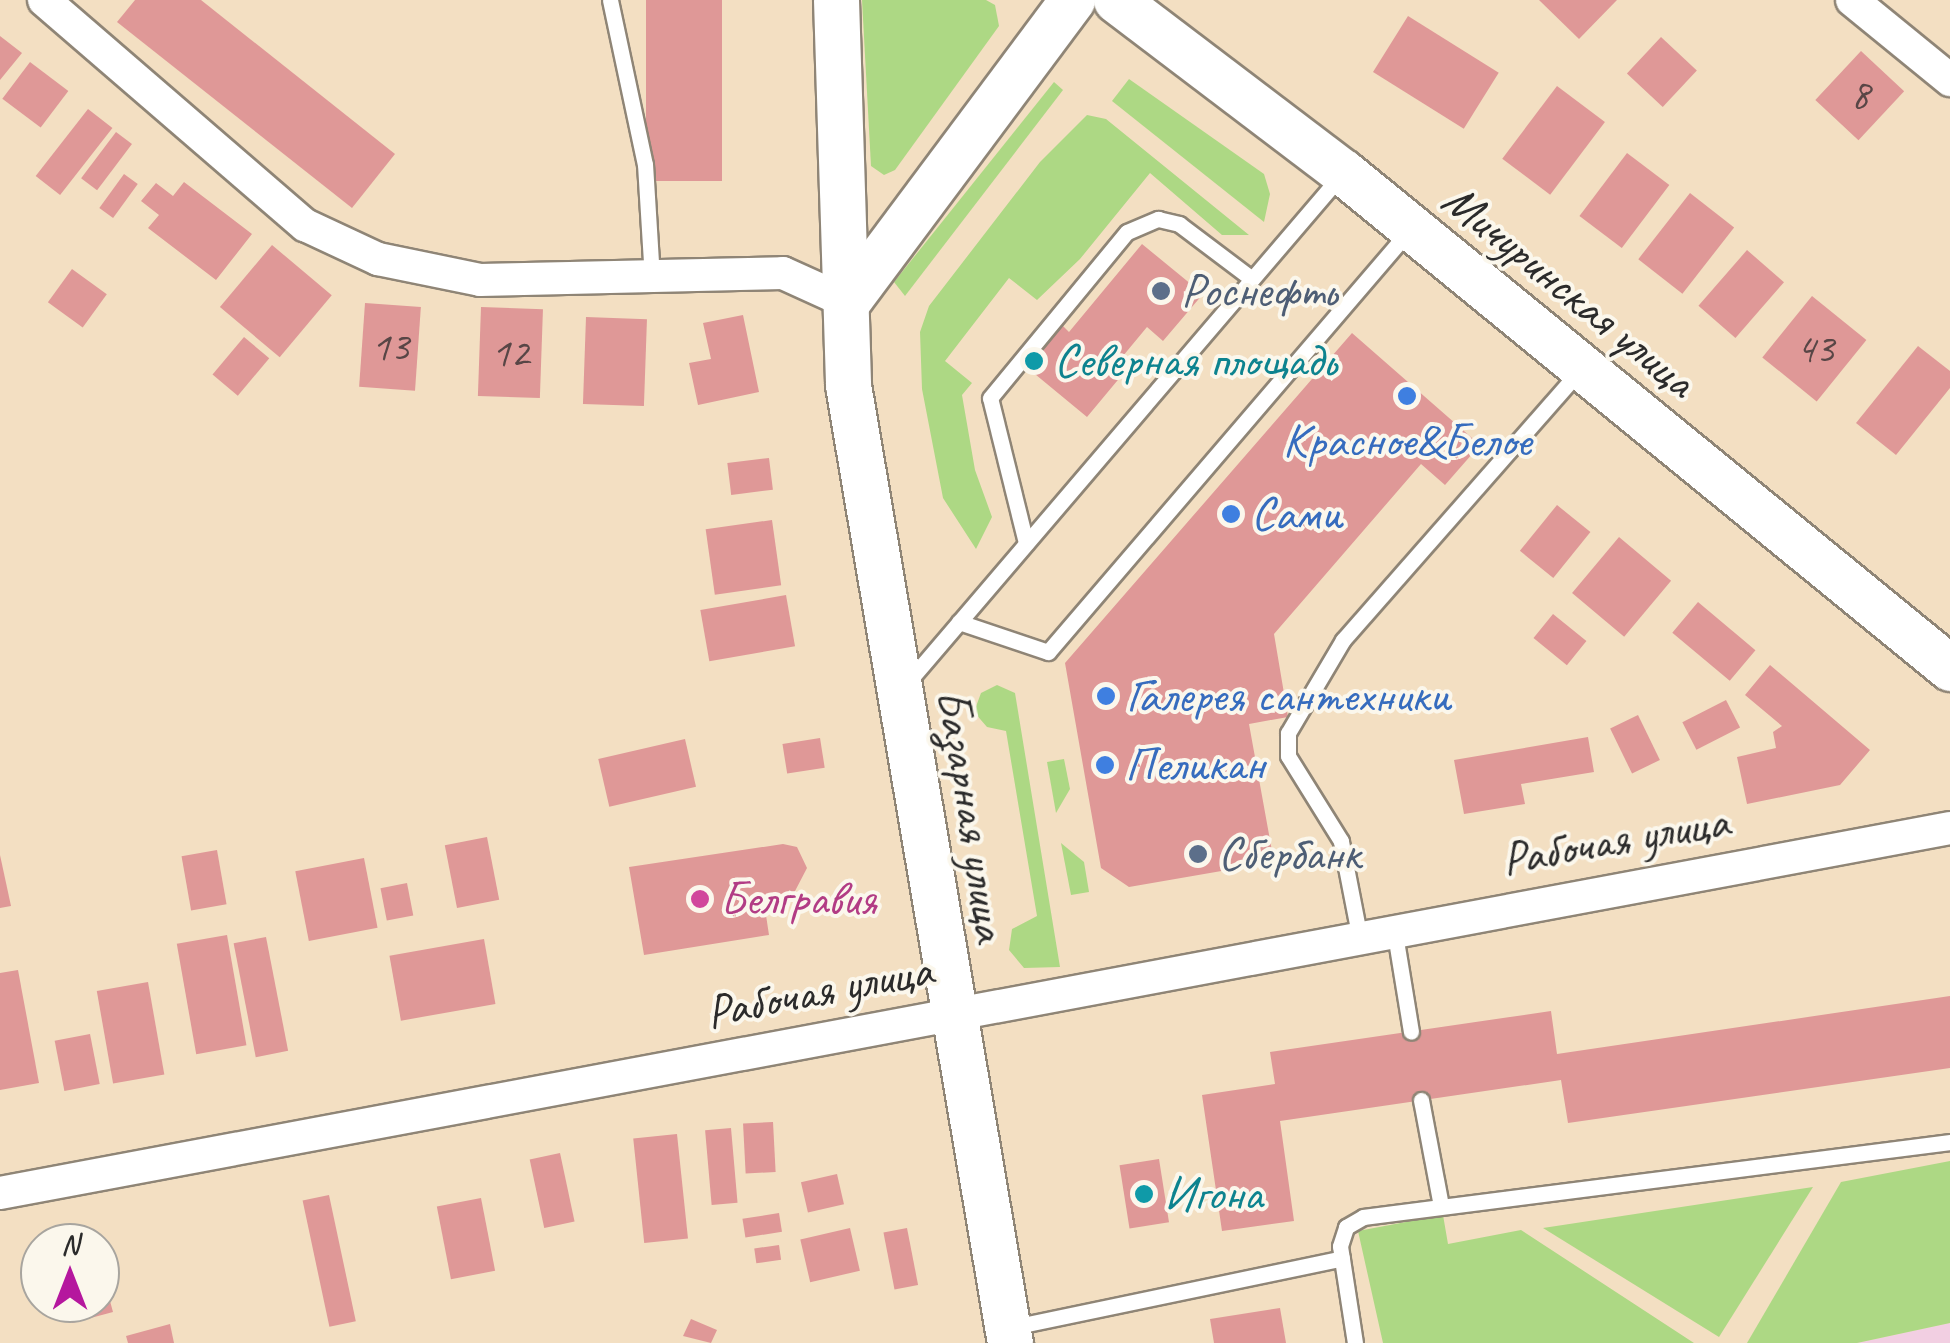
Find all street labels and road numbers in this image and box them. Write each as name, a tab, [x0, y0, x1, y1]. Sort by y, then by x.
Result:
street label: Мичуринская улица	[1430, 169, 1708, 411]
street label: Базарная улица	[923, 684, 1021, 946]
street label: Рабочая улица	[1496, 792, 1734, 888]
street label: Рабочая улица	[700, 941, 938, 1041]

